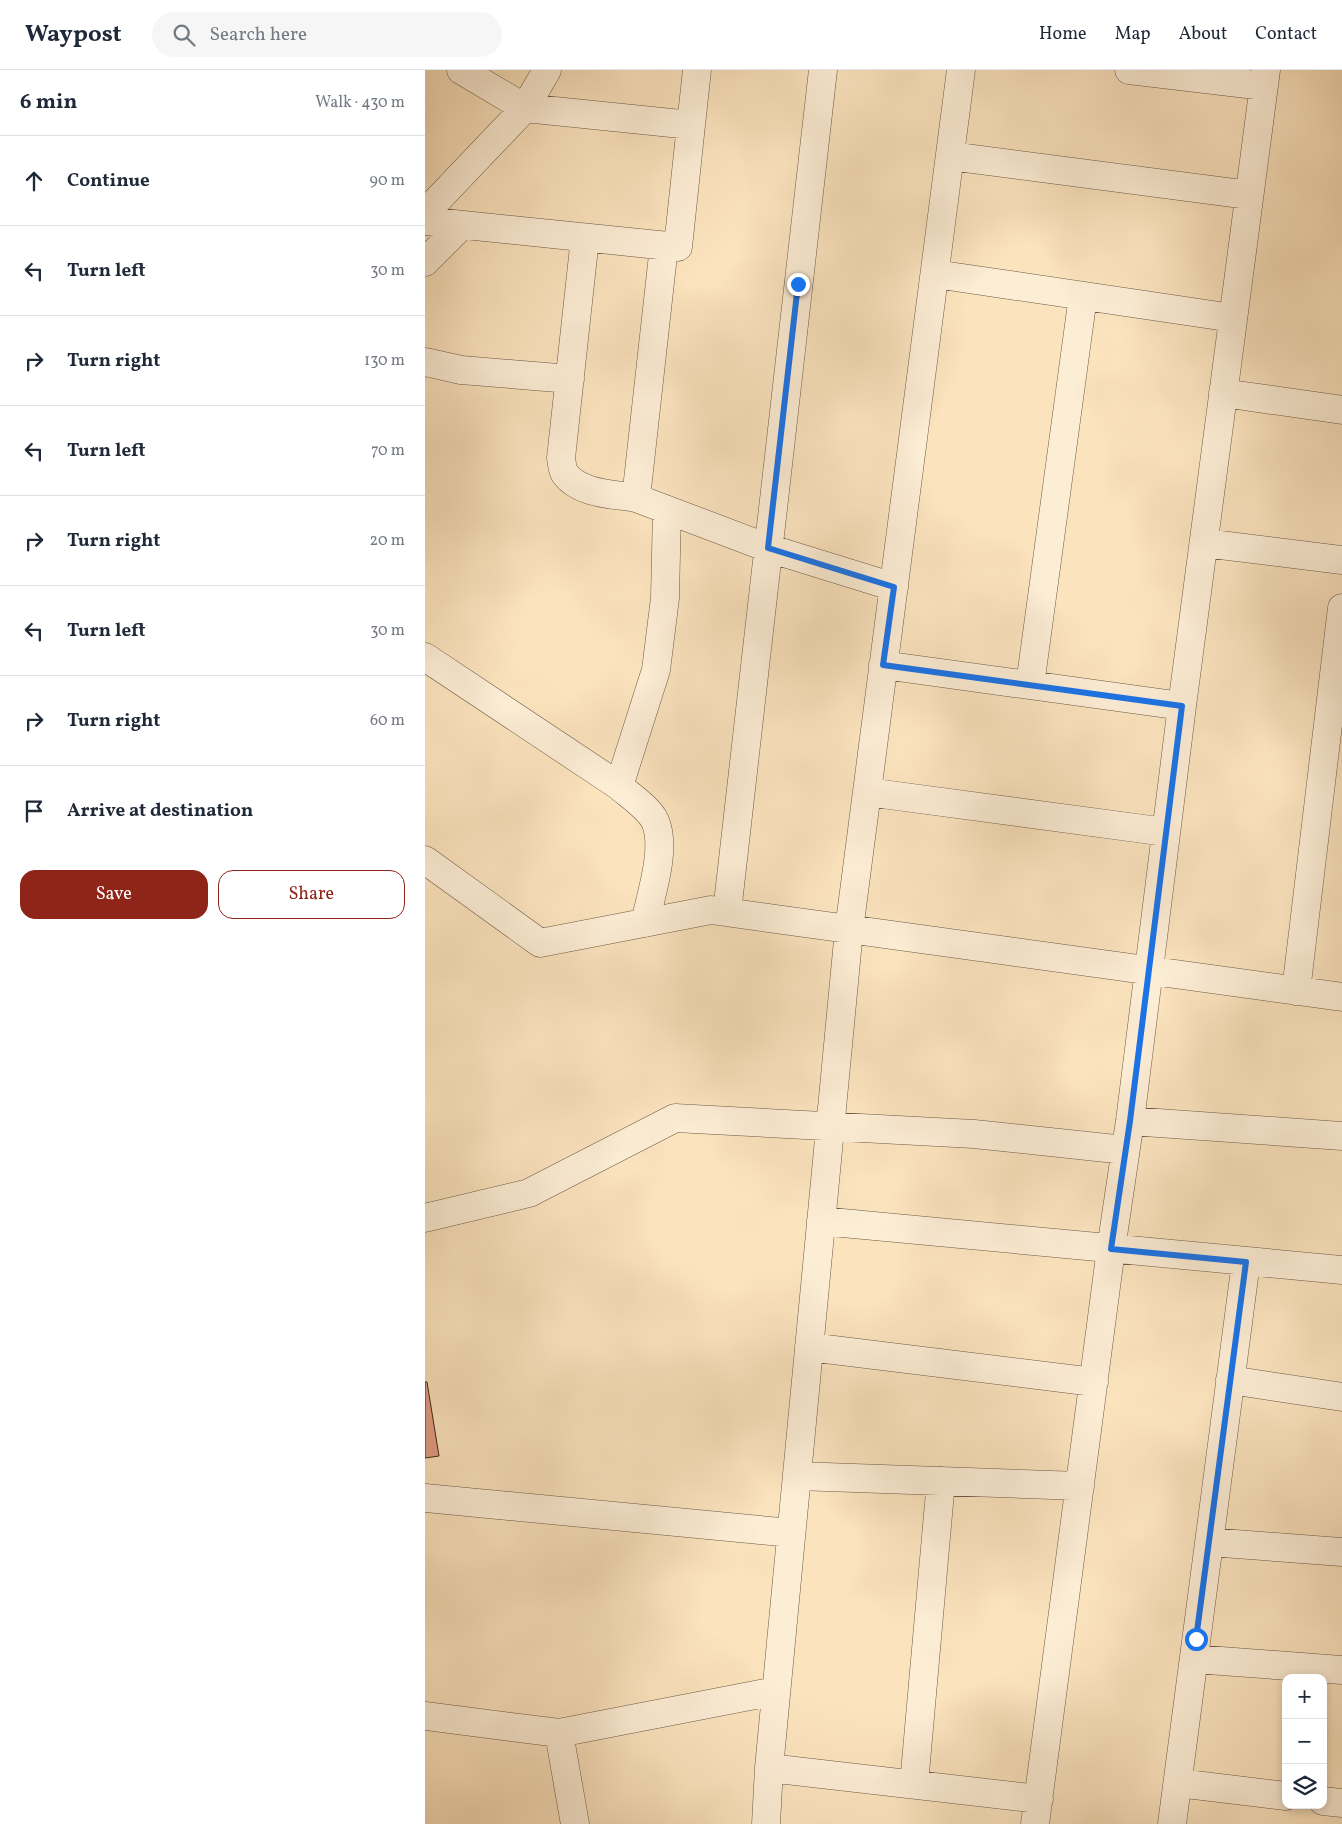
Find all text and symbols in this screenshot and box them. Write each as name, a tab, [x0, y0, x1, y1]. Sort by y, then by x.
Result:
search box	[152, 12, 502, 57]
text: Waypost	[25, 18, 122, 52]
icon: search	[170, 21, 198, 49]
text: Search here	[210, 22, 307, 48]
text: Home	[1039, 22, 1087, 47]
text: Map	[1115, 22, 1151, 47]
text: About	[1179, 22, 1227, 47]
text: Contact	[1255, 22, 1317, 47]
text: 6 min	[20, 88, 77, 117]
text: Walk · 430 m	[315, 92, 405, 114]
icon: ahead	[20, 167, 48, 195]
text: Continue	[67, 168, 150, 194]
text: 90 m	[369, 170, 405, 192]
icon: left	[20, 257, 48, 285]
text: Turn left	[67, 258, 146, 284]
text: 30 m	[370, 260, 405, 282]
route end	[787, 273, 810, 296]
icon: right	[20, 347, 48, 375]
text: Turn right	[67, 348, 160, 374]
text: 130 m	[364, 350, 405, 372]
icon: left	[20, 437, 48, 465]
text: Turn left	[67, 438, 146, 464]
text: 70 m	[371, 440, 405, 462]
icon: right	[20, 527, 48, 555]
text: Turn right	[67, 528, 160, 554]
text: 20 m	[370, 530, 405, 552]
icon: left	[20, 617, 48, 645]
text: Turn left	[67, 618, 146, 644]
text: 30 m	[370, 620, 405, 642]
icon: right	[20, 707, 48, 735]
text: Turn right	[67, 708, 160, 734]
text: 60 m	[370, 710, 405, 732]
icon: arrive	[20, 797, 48, 825]
text: Arrive at destination	[67, 798, 253, 824]
button: Save	[20, 870, 208, 919]
button: Share	[218, 870, 405, 919]
route start	[1185, 1628, 1208, 1651]
map controls	[1282, 1674, 1327, 1809]
button: +	[1282, 1674, 1327, 1719]
button: −	[1282, 1719, 1327, 1764]
button: layers	[1282, 1764, 1327, 1809]

